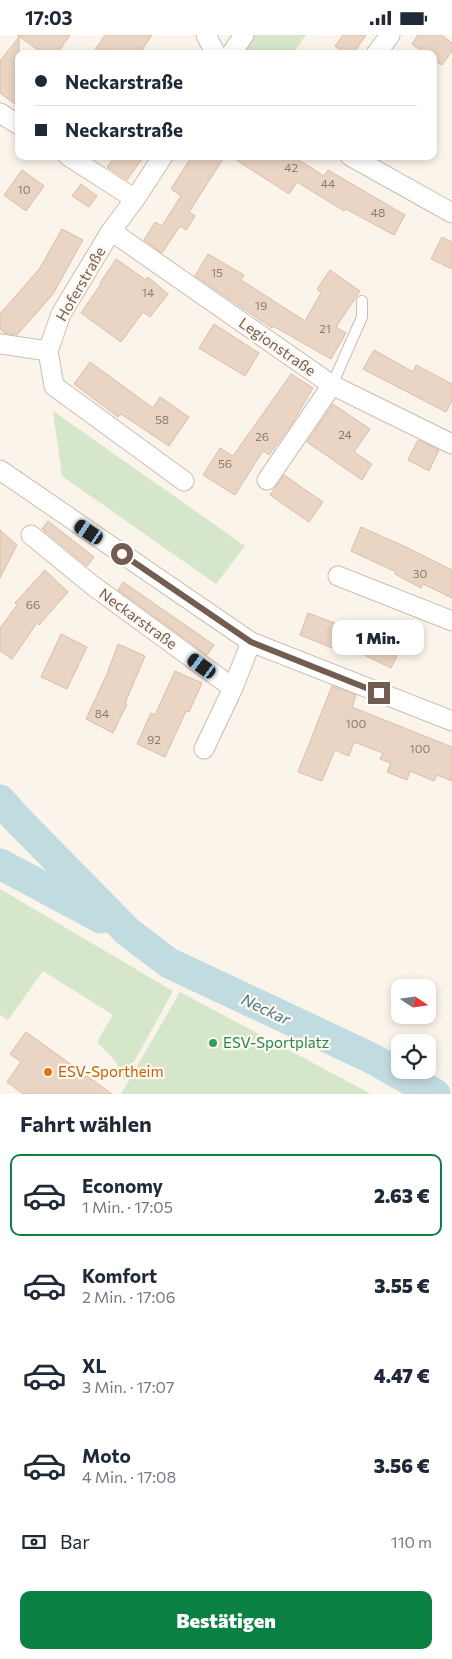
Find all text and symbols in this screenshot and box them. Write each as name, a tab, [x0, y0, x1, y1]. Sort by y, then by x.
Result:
text: 17:03	[25, 6, 73, 29]
text: Neckarstraße	[65, 70, 183, 93]
text: Neckarstraße	[65, 118, 183, 141]
house number: 42	[284, 160, 298, 174]
house number: 44	[321, 176, 335, 190]
house number: 10	[18, 182, 31, 196]
house number: 48	[371, 205, 385, 219]
street label: Hoferstraße	[52, 243, 109, 324]
house number: 15	[211, 265, 223, 279]
house number: 14	[142, 285, 154, 299]
house number: 19	[255, 298, 267, 312]
street label: Legionstraße	[236, 313, 320, 379]
house number: 21	[319, 321, 331, 335]
house number: 58	[155, 412, 169, 426]
house number: 24	[338, 427, 352, 441]
house number: 26	[255, 429, 269, 443]
house number: 56	[218, 456, 232, 470]
car	[72, 517, 105, 547]
route start	[111, 543, 133, 565]
house number: 30	[413, 566, 428, 580]
street label: Neckarstraße	[96, 584, 181, 653]
house number: 66	[26, 597, 40, 611]
callout: 1 Min.	[333, 621, 425, 655]
text: 1 Min.	[356, 628, 400, 647]
car	[185, 651, 218, 681]
route end	[368, 682, 390, 704]
house number: 84	[95, 706, 109, 720]
house number: 100	[346, 716, 367, 730]
house number: 92	[147, 732, 161, 746]
house number: 100	[410, 741, 431, 755]
north arrow	[391, 979, 436, 1024]
map controls	[391, 979, 436, 1079]
water label: Neckar	[239, 989, 294, 1028]
place label: ESV-Sportplatz	[223, 1033, 329, 1051]
button: locate	[391, 1034, 436, 1079]
marker: ESV-Sportplatz	[207, 1037, 219, 1049]
place label: ESV-Sportheim	[58, 1062, 163, 1080]
marker: ESV-Sportheim	[42, 1066, 54, 1078]
text: Fahrt wählen	[20, 1110, 152, 1137]
icon: car	[22, 1173, 67, 1218]
text: Economy	[82, 1174, 163, 1197]
text: 2.63 €	[374, 1184, 430, 1207]
text: 1 Min. · 17:05	[82, 1197, 173, 1216]
icon: car	[22, 1263, 67, 1308]
text: Komfort	[82, 1264, 157, 1287]
text: 3.55 €	[374, 1274, 430, 1297]
text: 2 Min. · 17:06	[82, 1287, 175, 1306]
icon: car	[22, 1353, 67, 1398]
text: XL	[82, 1354, 107, 1377]
text: 4.47 €	[374, 1364, 430, 1387]
text: 3 Min. · 17:07	[82, 1377, 174, 1396]
icon: car	[22, 1443, 67, 1488]
text: Moto	[82, 1444, 131, 1467]
text: 3.56 €	[374, 1454, 430, 1477]
text: 4 Min. · 17:08	[82, 1467, 176, 1486]
icon: cash	[20, 1528, 48, 1556]
text: Bar	[60, 1530, 90, 1553]
text: 110 m	[391, 1532, 432, 1551]
button: Bestätigen	[20, 1591, 432, 1649]

